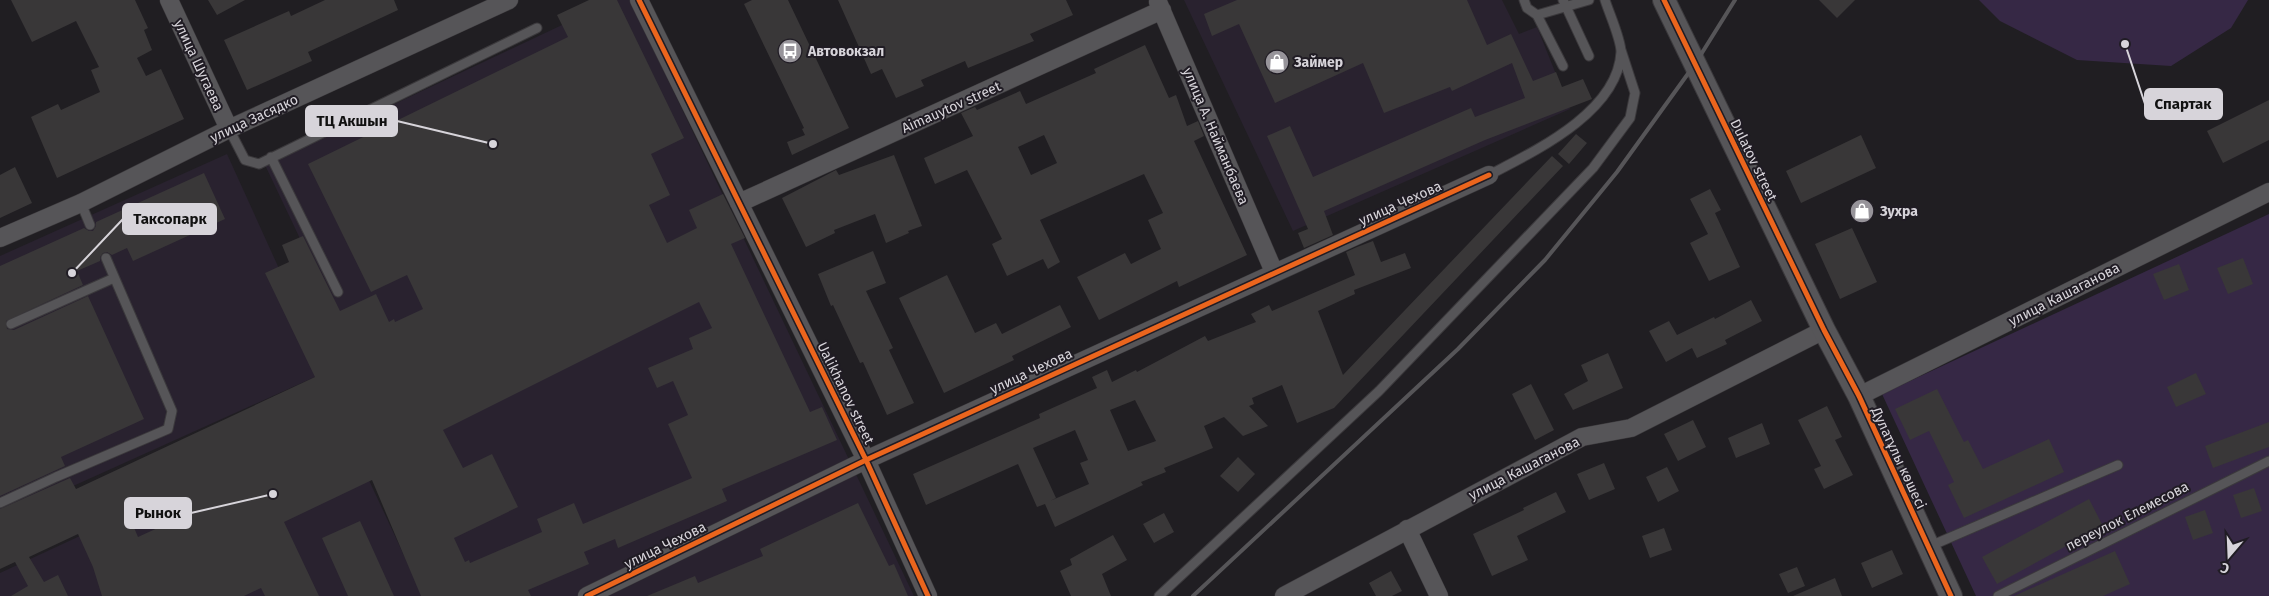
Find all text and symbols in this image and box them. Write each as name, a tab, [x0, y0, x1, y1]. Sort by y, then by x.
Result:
street label: улица Шугаева	[170, 17, 227, 113]
bus stop icon: Автовокзал	[777, 38, 803, 64]
place label: Автовокзал	[807, 43, 884, 60]
shop icon: Займер	[1264, 49, 1290, 75]
place label: Займер	[1293, 54, 1343, 71]
street label: улица А. Найманбаева	[1179, 65, 1252, 207]
street label: Aimauytov street	[899, 78, 1004, 137]
callout: Спартак	[2145, 89, 2222, 119]
street label: улица Засядко	[207, 91, 301, 146]
text: Спартак	[2155, 95, 2212, 113]
callout: ТЦ Акшын	[306, 106, 397, 136]
text: ТЦ Акшын	[317, 112, 387, 130]
street label: Dulatov street	[1726, 116, 1781, 205]
street label: улица Чехова	[1356, 178, 1444, 229]
shop icon: Зухра	[1849, 198, 1875, 224]
place label: Зухра	[1879, 203, 1918, 220]
callout: Таксопарк	[123, 204, 216, 234]
text: Таксопарк	[133, 210, 207, 228]
street label: улица Кашаганова	[2006, 259, 2123, 330]
street label: Ualikhanov street	[813, 339, 878, 448]
street label: улица Чехова	[987, 345, 1075, 398]
street label: Дулатұлы көшесі	[1867, 404, 1930, 512]
street label: улица Кашаганова	[1466, 433, 1583, 504]
street label: переулок Елемесова	[2063, 478, 2192, 555]
callout: Рынок	[125, 498, 191, 528]
text: Рынок	[135, 504, 182, 522]
street label: улица Чехова	[621, 518, 709, 573]
north arrow	[2204, 531, 2254, 581]
text: С	[2218, 558, 2232, 577]

